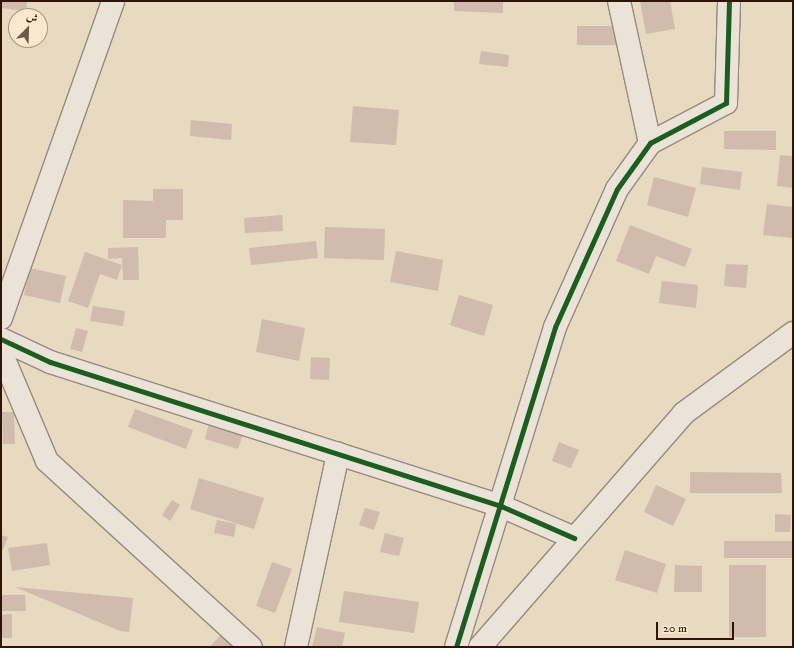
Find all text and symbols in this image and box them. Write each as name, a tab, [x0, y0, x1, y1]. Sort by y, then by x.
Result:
north arrow	[8, 8, 48, 48]
text: ش	[25, 9, 40, 26]
scale bar	[658, 614, 736, 640]
text: 20 m	[663, 621, 687, 636]

